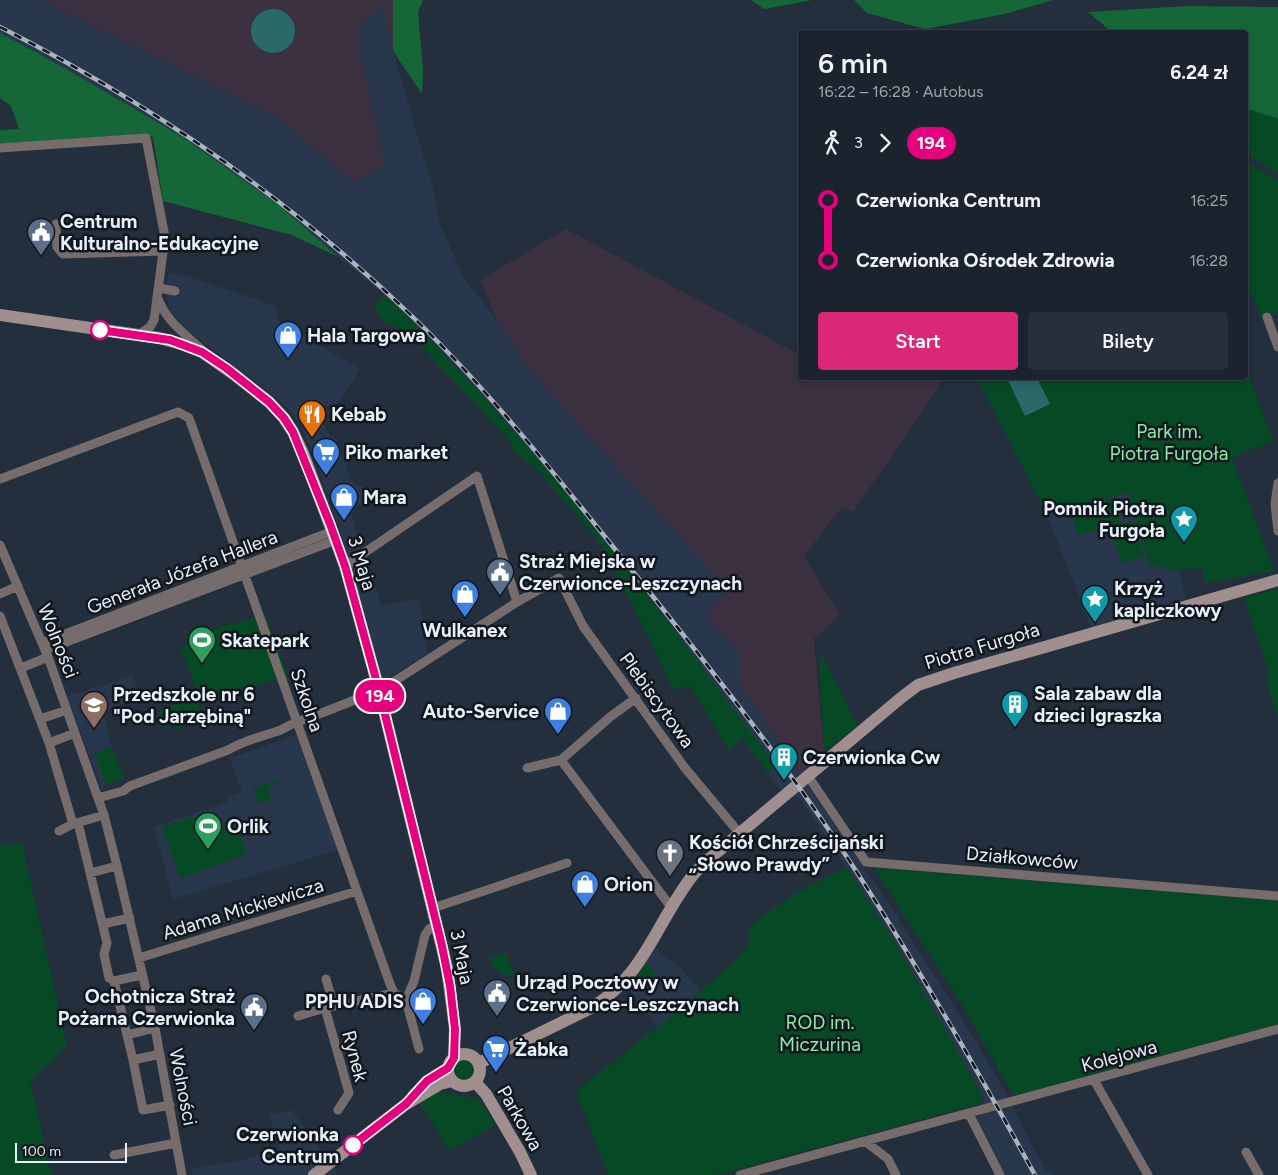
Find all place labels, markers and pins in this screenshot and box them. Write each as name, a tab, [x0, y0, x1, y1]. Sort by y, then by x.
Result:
place label: Centrum Kulturalno-Edukacyjne	[60, 210, 259, 255]
public building icon: Centrum Kulturalno-Edukacyjne	[26, 217, 56, 256]
unlabelled marker	[90, 320, 110, 340]
shop icon: Hala Targowa	[273, 320, 303, 359]
place label: Hala Targowa	[307, 324, 426, 347]
restaurant icon: Kebab	[297, 399, 327, 438]
place label: Kebab	[331, 403, 386, 426]
supermarket icon: Piko market	[311, 437, 341, 476]
place label: Piko market	[345, 441, 449, 464]
shop icon: Mara	[329, 482, 359, 521]
place label: Mara	[363, 486, 407, 509]
place label: Pomnik Piotra Furgoła	[1043, 497, 1165, 542]
place icon: Pomnik Piotra Furgoła	[1169, 504, 1199, 543]
place label: Straż Miejska w Czerwionce-Leszczynach	[519, 550, 742, 595]
public building icon: Straż Miejska w Czerwionce-Leszczynach	[485, 557, 515, 596]
place label: Krzyż kapliczkowy	[1114, 577, 1222, 622]
shop icon: Wulkanex	[450, 579, 480, 618]
place icon: Krzyż kapliczkowy	[1080, 584, 1110, 623]
place label: Wulkanex	[423, 619, 507, 642]
sports icon: Skatepark	[187, 625, 217, 664]
place label: Skatepark	[221, 629, 310, 652]
place label: Sala zabaw dla dzieci Igraszka	[1034, 682, 1162, 727]
place label: Przedszkole nr 6 "Pod Jarzębiną"	[113, 683, 254, 728]
building icon: Sala zabaw dla dzieci Igraszka	[1000, 689, 1030, 728]
school or university icon: Przedszkole nr 6 "Pod Jarzębiną"	[79, 690, 109, 729]
shop icon: Auto-Service	[543, 696, 573, 735]
place label: Auto-Service	[423, 700, 539, 723]
building icon: Czerwionka Cw	[769, 742, 799, 781]
place label: Czerwionka Cw	[803, 746, 940, 769]
sports icon: Orlik	[193, 811, 223, 850]
place label: Orlik	[227, 815, 270, 838]
place label: Kościół Chrześcijański „Słowo Prawdy”	[689, 831, 884, 876]
church icon: Kościół Chrześcijański „Słowo Prawdy”	[655, 838, 685, 877]
shop icon: Orion	[570, 869, 600, 908]
place label: Orion	[604, 873, 653, 896]
place label: Urząd Pocztowy w Czerwionce-Leszczynach	[516, 971, 739, 1016]
public building icon: Urząd Pocztowy w Czerwionce-Leszczynach	[482, 978, 512, 1017]
place label: Ochotnicza Straż Pożarna Czerwionka	[58, 985, 235, 1030]
shop icon: PPHU ADIS	[408, 986, 438, 1025]
place label: PPHU ADIS	[305, 990, 404, 1013]
public building icon: Ochotnicza Straż Pożarna Czerwionka	[239, 992, 269, 1031]
supermarket icon: Żabka	[481, 1034, 511, 1073]
place label: Żabka	[515, 1038, 568, 1061]
place label: Czerwionka Centrum	[236, 1123, 339, 1168]
marker: Czerwionka Centrum	[343, 1135, 363, 1155]

